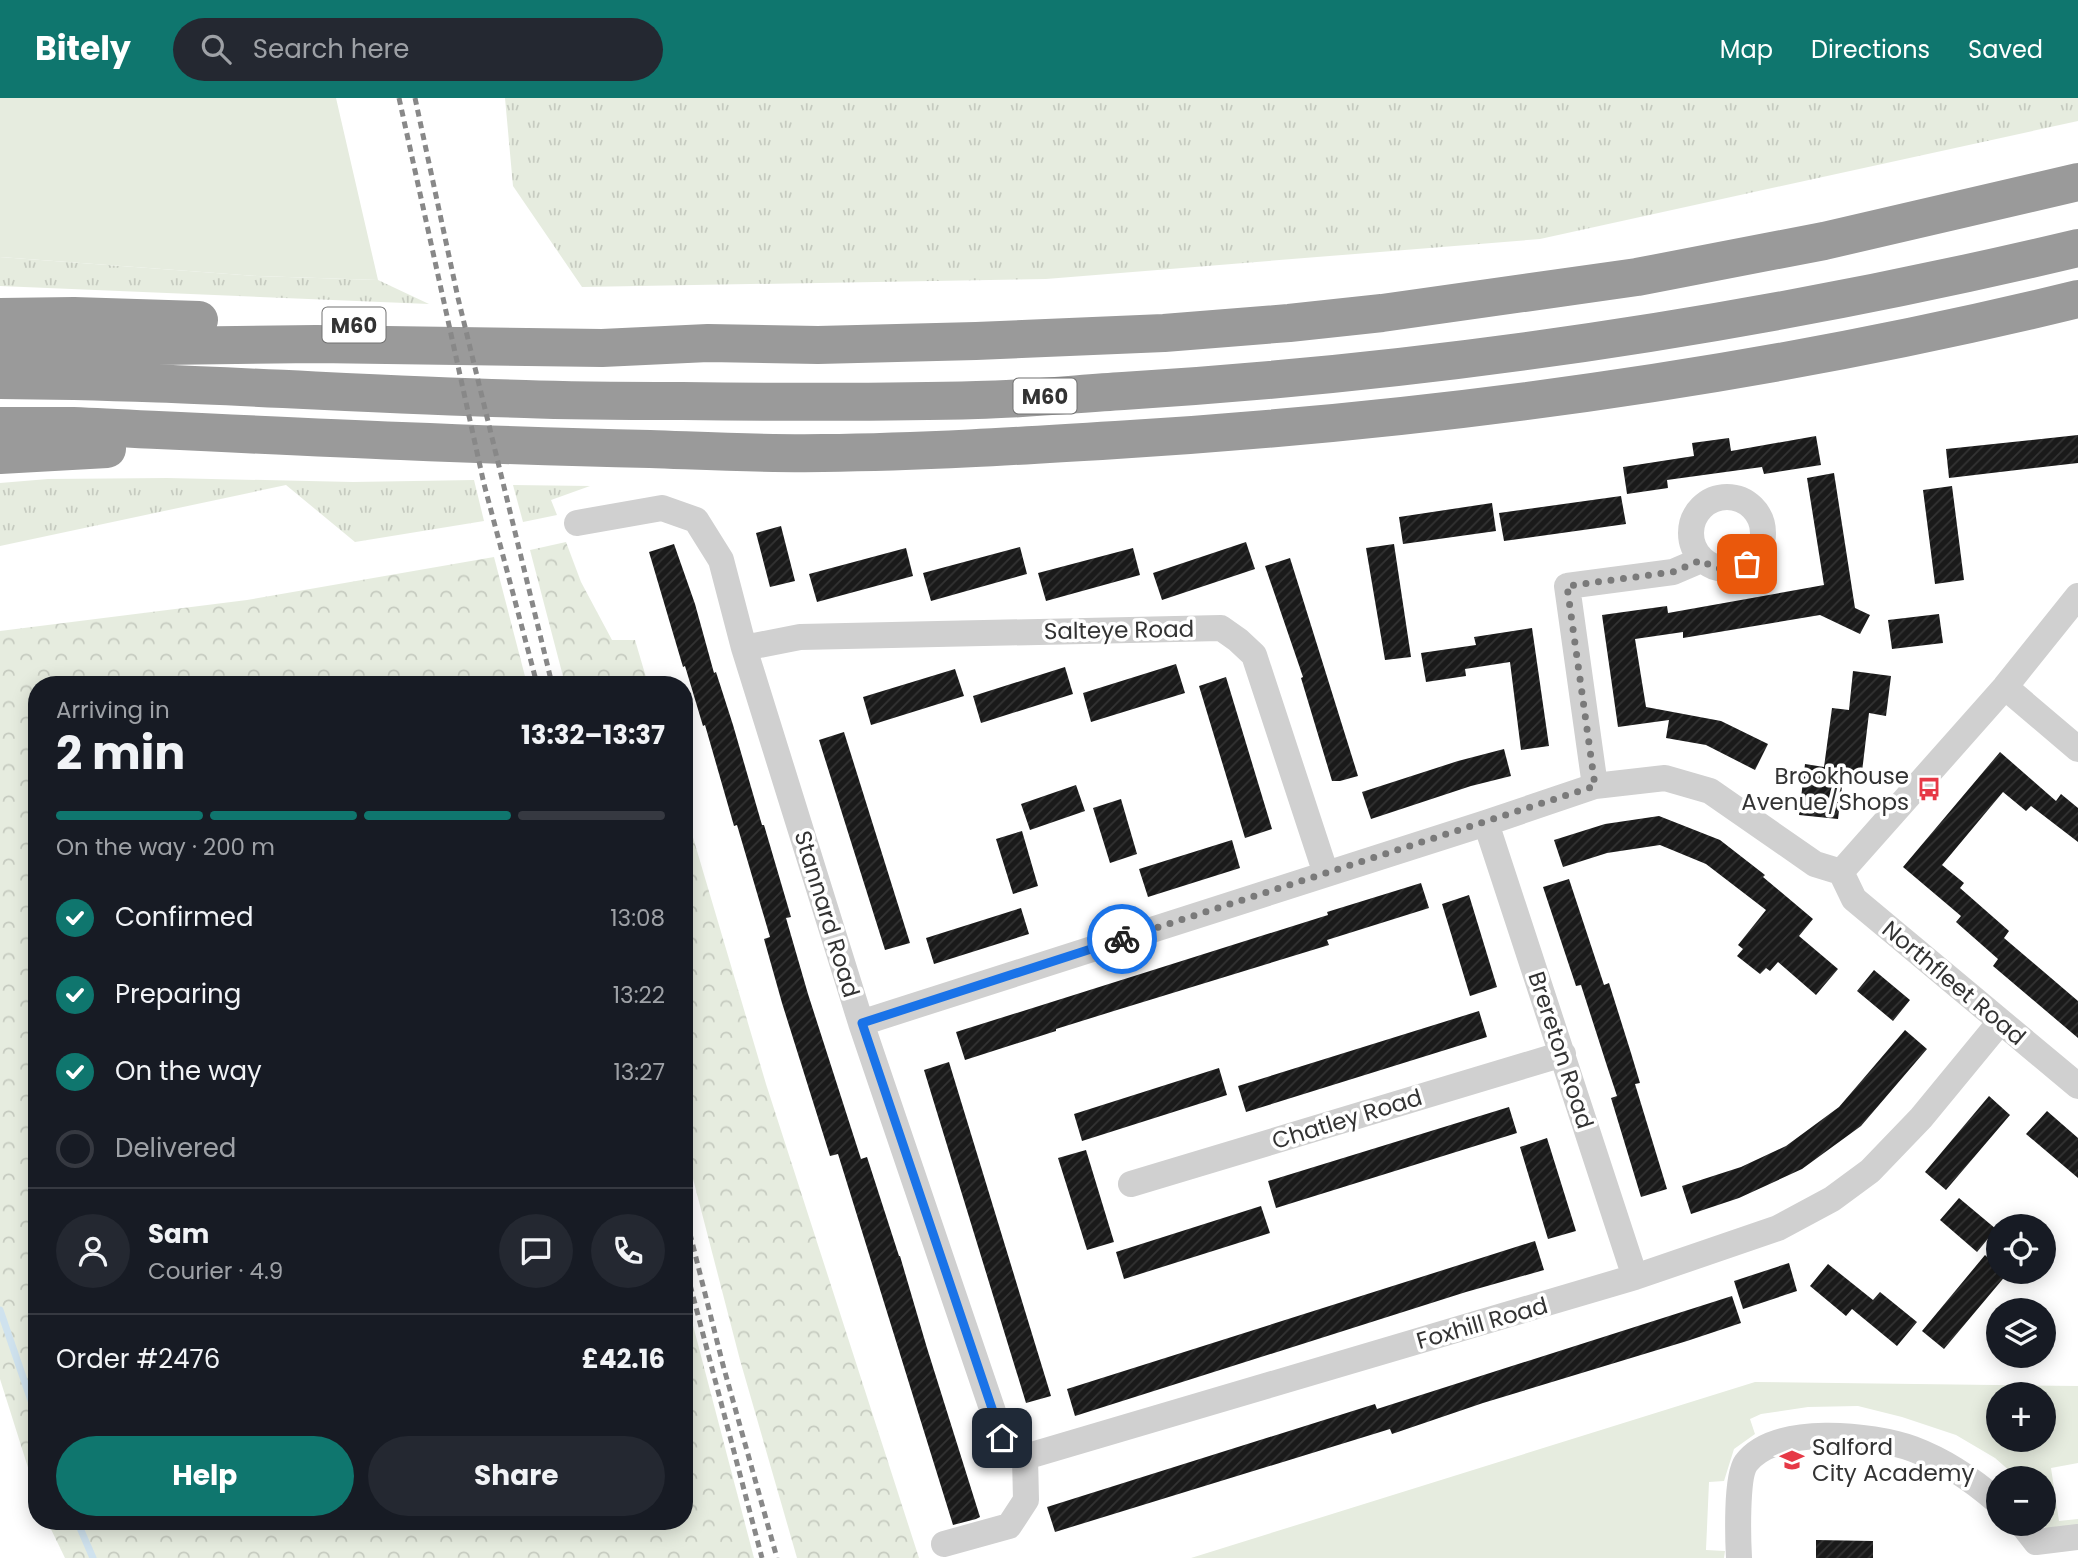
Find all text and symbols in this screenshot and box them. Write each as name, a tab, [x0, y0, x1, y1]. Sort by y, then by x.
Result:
search box	[173, 18, 663, 81]
text: Bitely	[35, 25, 131, 72]
icon: search	[197, 30, 235, 68]
text: Search here	[253, 31, 409, 67]
text: Map	[1720, 33, 1773, 66]
text: Directions	[1811, 33, 1930, 66]
text: Saved	[1968, 33, 2043, 66]
road number: M60	[322, 308, 386, 342]
road number: M60	[1014, 378, 1076, 414]
pin	[1717, 534, 1777, 594]
icon: bag	[1728, 545, 1766, 583]
street label: Salteye Road	[1043, 613, 1195, 647]
text: Arriving in	[56, 694, 170, 726]
text: 13:32–13:37	[521, 717, 665, 753]
text: 2 min	[56, 721, 185, 785]
place label: Brookhouse Avenue/Shops	[1741, 760, 1909, 818]
bus stop icon: Brookhouse Avenue/Shops	[1915, 775, 1943, 803]
street label: Stannard Road	[786, 827, 868, 1001]
text: On the way · 200 m	[56, 831, 275, 863]
icon: check	[56, 899, 94, 937]
text: Confirmed	[115, 899, 253, 935]
text: 13:08	[610, 902, 665, 934]
courier	[1087, 904, 1157, 974]
street label: Northfleet Road	[1875, 913, 2033, 1053]
icon: bike	[1103, 920, 1141, 958]
street label: Brereton Road	[1521, 967, 1601, 1133]
icon: check	[56, 976, 94, 1014]
text: Preparing	[115, 976, 241, 1012]
text: 13:22	[613, 979, 665, 1011]
icon: check	[56, 1053, 94, 1091]
text: On the way	[115, 1053, 262, 1089]
text: 13:27	[613, 1056, 665, 1088]
street label: Chatley Road	[1268, 1081, 1426, 1157]
text: Delivered	[115, 1130, 236, 1166]
button: person	[56, 1214, 130, 1288]
button: chat	[499, 1214, 573, 1288]
button: phone	[591, 1214, 665, 1288]
map controls	[1986, 1214, 2056, 1536]
button: locate	[1986, 1214, 2056, 1284]
text: Sam	[148, 1216, 209, 1252]
text: Courier · 4.9	[148, 1255, 283, 1287]
street label: Foxhill Road	[1413, 1289, 1551, 1357]
button: layers	[1986, 1298, 2056, 1368]
text: Order #2476	[56, 1341, 220, 1377]
text: £42.16	[582, 1341, 665, 1377]
button: +	[1986, 1382, 2056, 1452]
pin	[972, 1408, 1032, 1468]
icon: home	[983, 1419, 1021, 1457]
place label: Salford City Academy	[1812, 1431, 1974, 1489]
button: Help	[56, 1436, 354, 1516]
button: Share	[368, 1436, 665, 1516]
school or university icon: Salford City Academy	[1778, 1446, 1806, 1474]
button: −	[1986, 1466, 2056, 1536]

